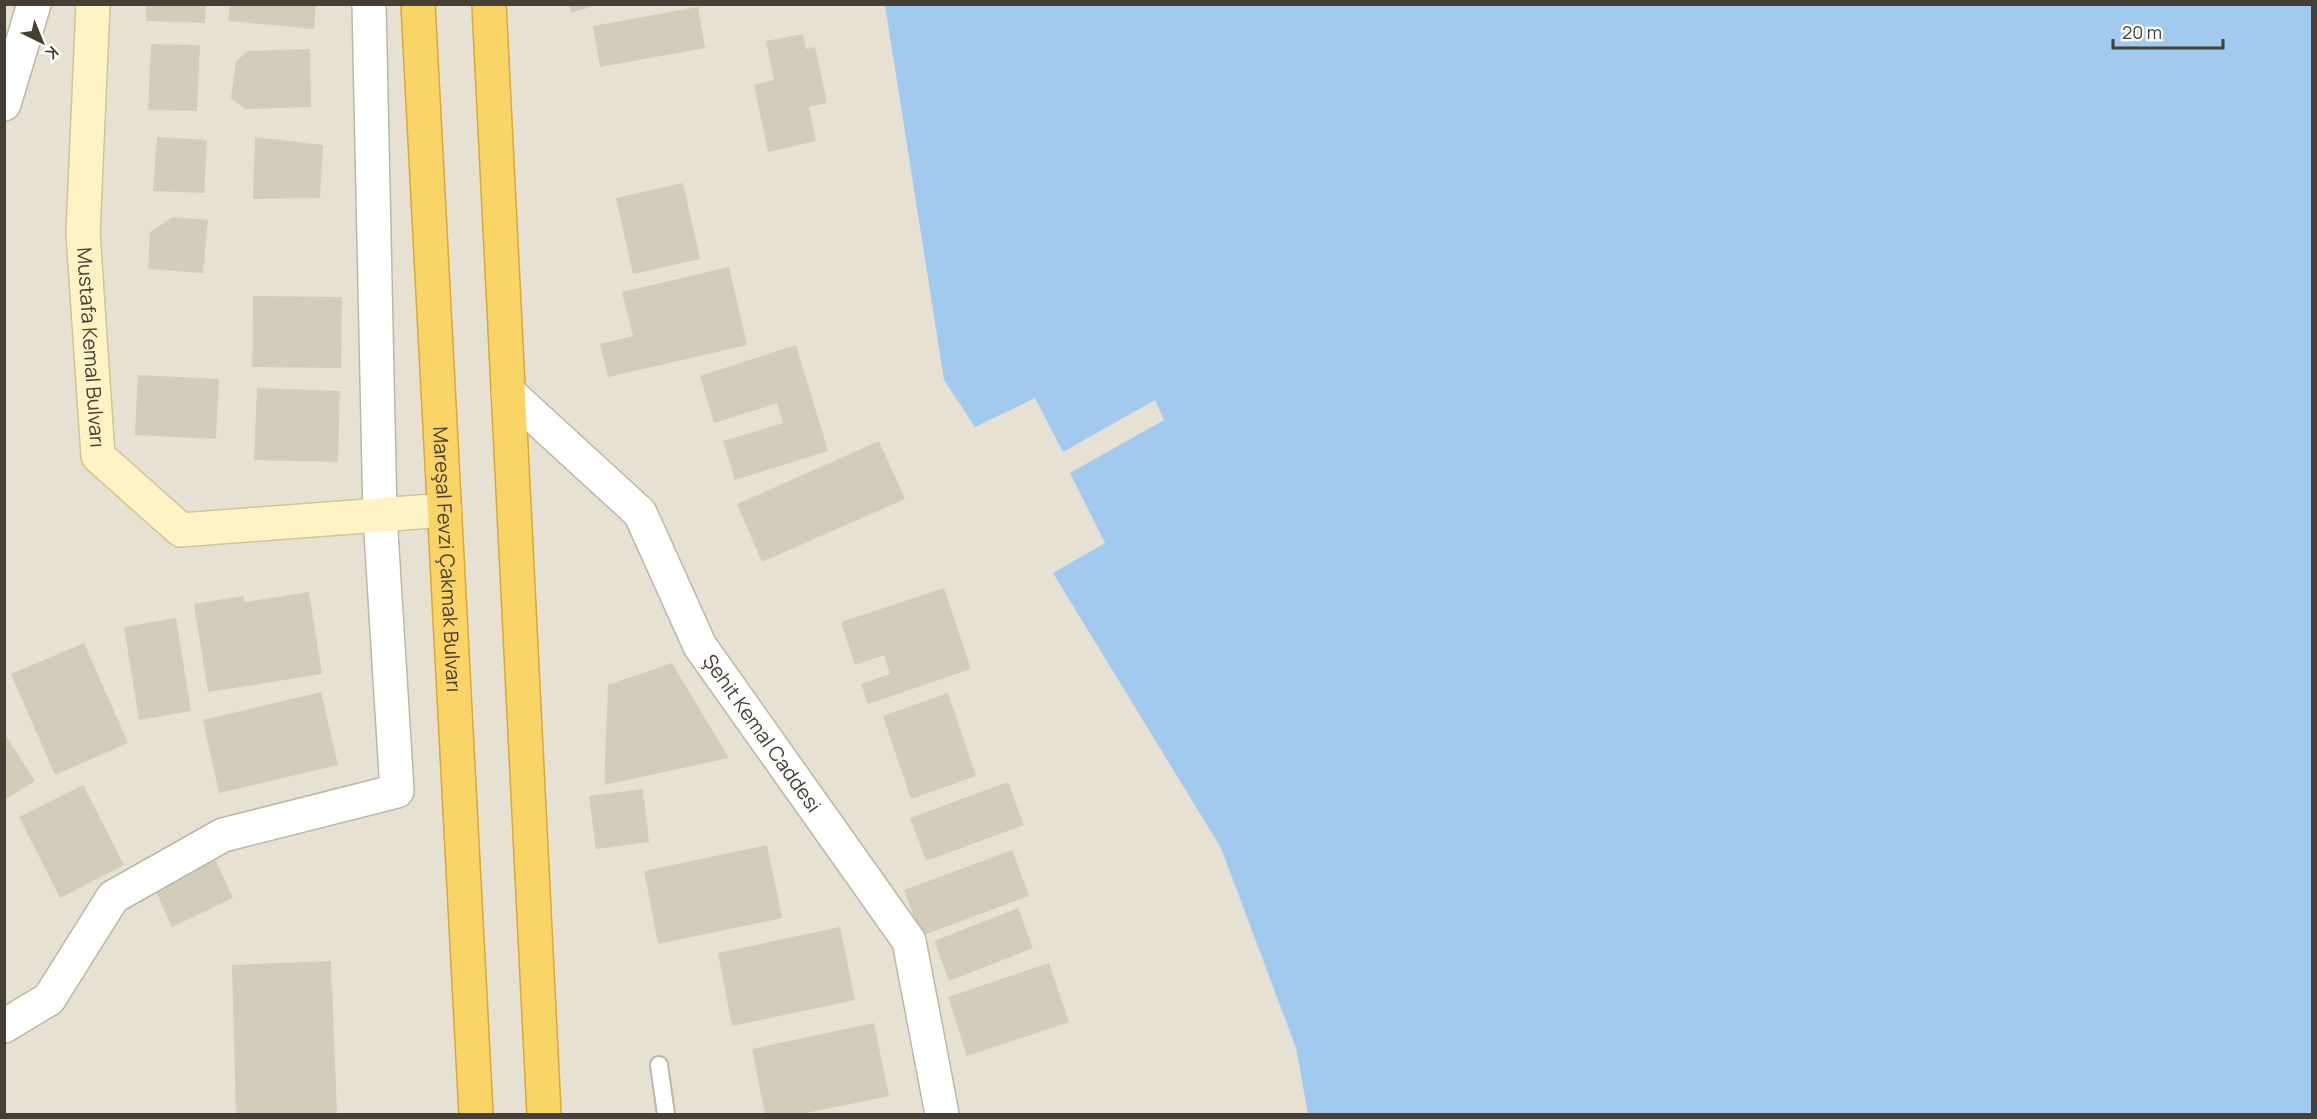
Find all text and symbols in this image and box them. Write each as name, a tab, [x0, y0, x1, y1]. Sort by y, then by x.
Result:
north arrow	[12, 12, 72, 72]
scale bar	[2113, 12, 2222, 50]
text: 20 m	[2122, 20, 2162, 44]
text: K	[40, 41, 64, 65]
street label: Mustafa Kemal Bulvarı	[71, 246, 111, 449]
street label: Mareşal Fevzi Çakmak Bulvarı	[427, 426, 468, 693]
street label: Şehit Kemal Caddesi	[697, 649, 828, 818]

